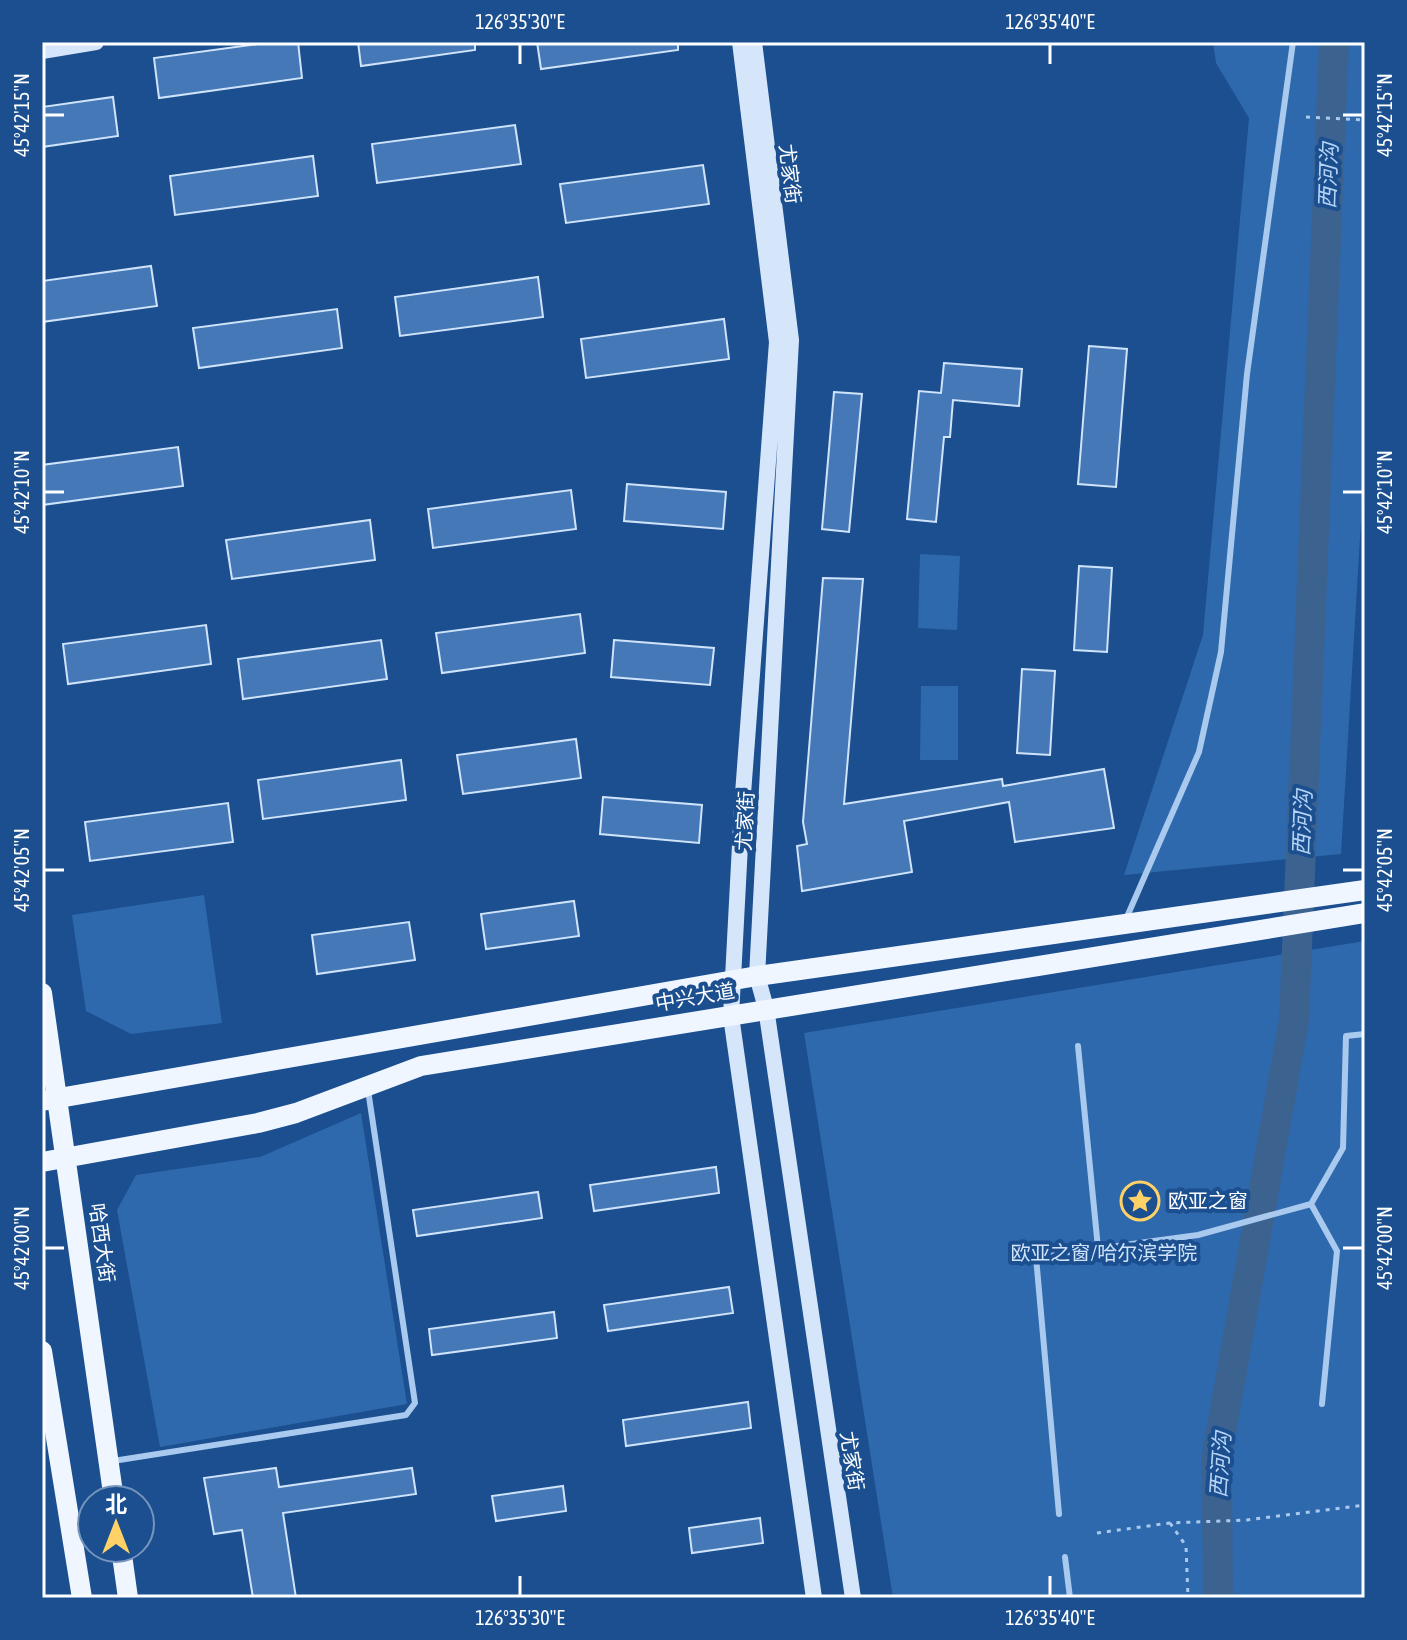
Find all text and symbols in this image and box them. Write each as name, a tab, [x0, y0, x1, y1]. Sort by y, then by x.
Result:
text: 126°35'30"E	[475, 10, 565, 33]
text: 126°35'40"E	[1005, 10, 1095, 33]
text: 45°42'15"N	[10, 73, 33, 157]
text: 45°42'15"N	[1373, 73, 1396, 157]
water label: 西河沟	[1314, 141, 1342, 209]
street label: 尤家街	[775, 143, 806, 205]
text: 45°42'10"N	[10, 450, 33, 534]
text: 45°42'10"N	[1373, 450, 1396, 534]
water label: 西河沟	[1288, 788, 1316, 856]
street label: 尤家街	[731, 790, 758, 852]
text: 45°42'05"N	[10, 828, 33, 912]
text: 45°42'05"N	[1373, 828, 1396, 912]
street label: 中兴大道	[654, 978, 736, 1015]
place icon: 欧亚之窗	[1119, 1180, 1161, 1222]
place label: 欧亚之窗	[1168, 1189, 1248, 1212]
street label: 哈西大街	[86, 1202, 119, 1284]
text: 45°42'00"N	[10, 1206, 33, 1290]
text: 45°42'00"N	[1373, 1206, 1396, 1290]
park label: 欧亚之窗/哈尔滨学院	[1011, 1241, 1197, 1264]
street label: 尤家街	[836, 1429, 869, 1492]
water label: 西河沟	[1205, 1429, 1235, 1499]
north arrow	[76, 1484, 156, 1564]
text: 北	[105, 1491, 127, 1517]
text: 126°35'30"E	[475, 1606, 565, 1629]
text: 126°35'40"E	[1005, 1606, 1095, 1629]

